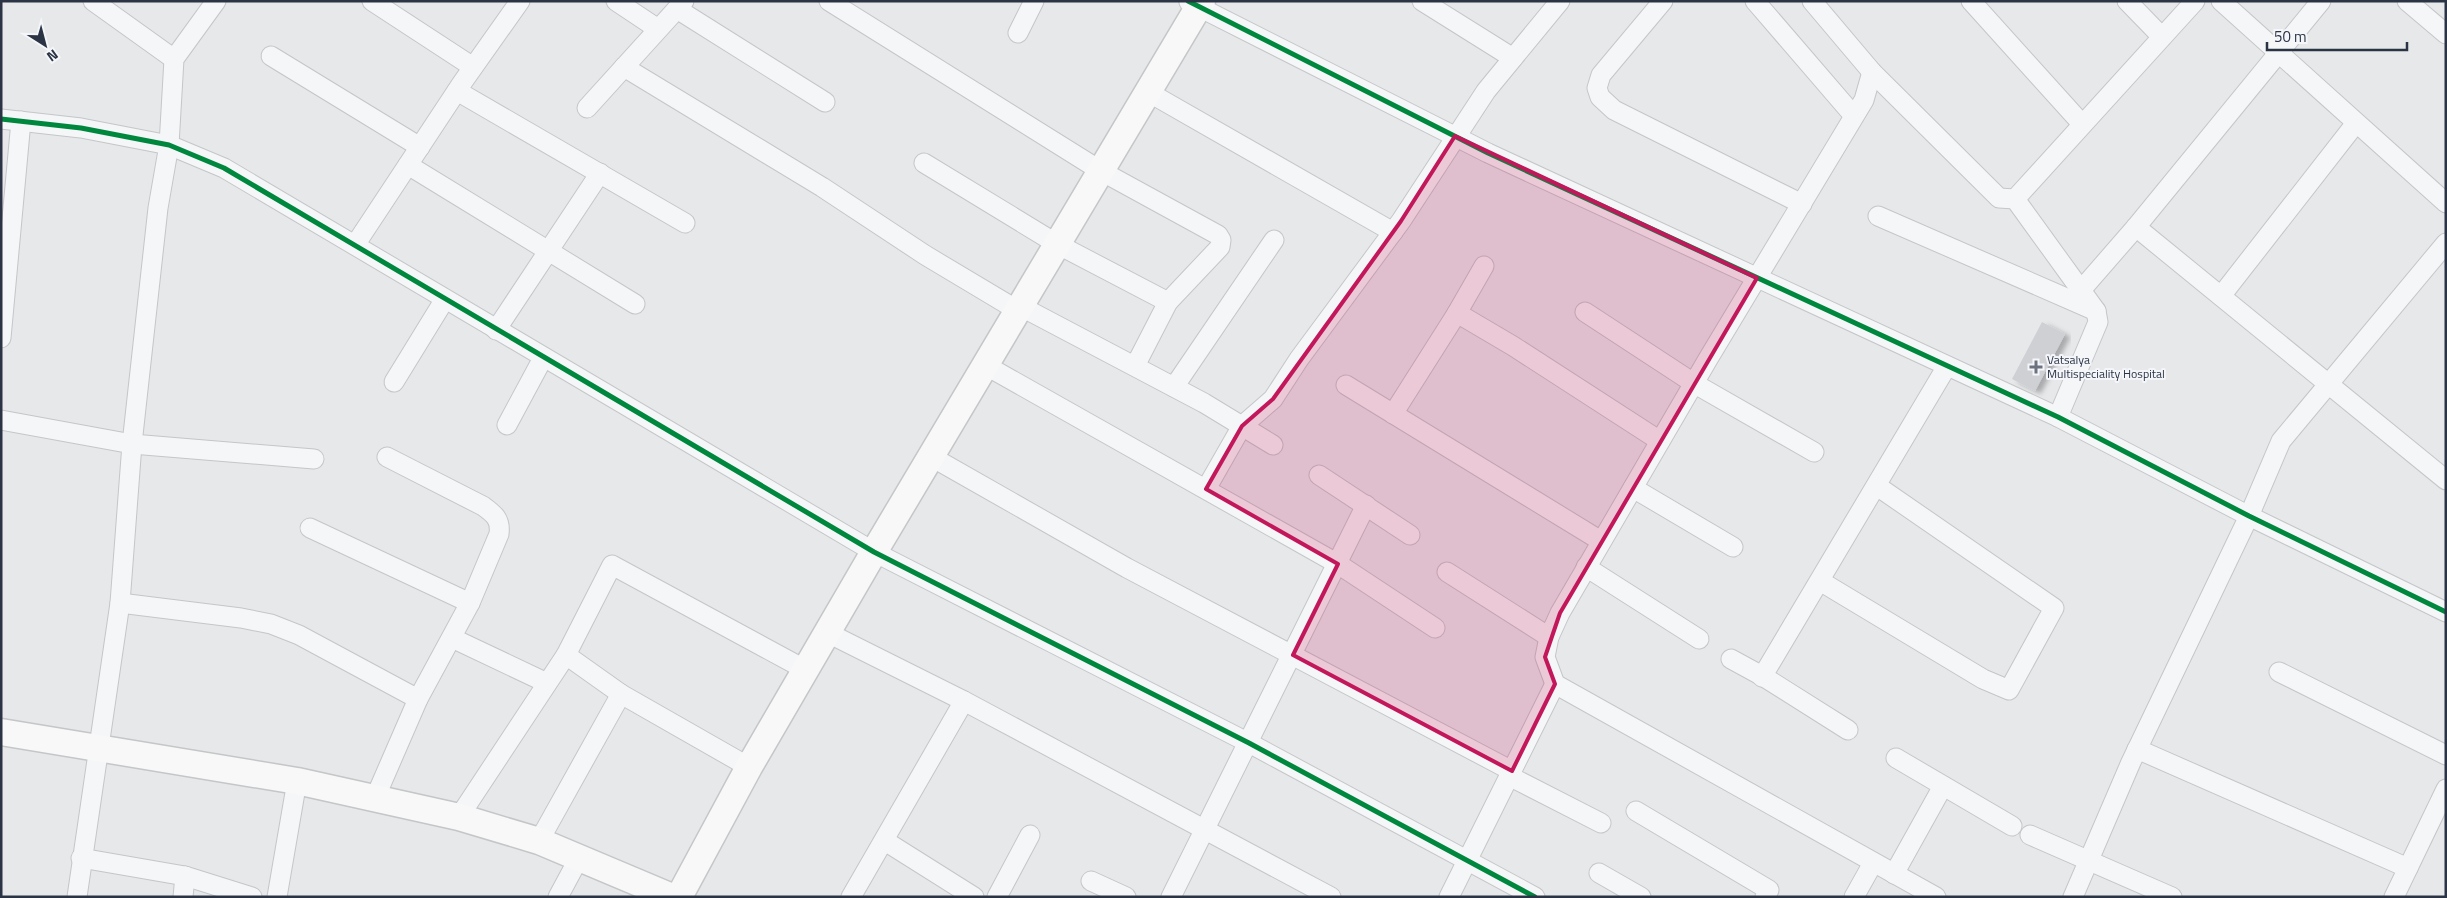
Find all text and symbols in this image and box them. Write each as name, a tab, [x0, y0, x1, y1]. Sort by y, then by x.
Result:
north arrow	[20, 20, 70, 70]
scale bar	[2267, 20, 2407, 52]
text: 50 m	[2274, 25, 2307, 48]
text: N	[43, 45, 63, 67]
place label: Vatsalya Multispeciality Hospital	[2047, 350, 2165, 383]
marker: Vatsalya Multispeciality Hospital	[2029, 360, 2043, 374]

